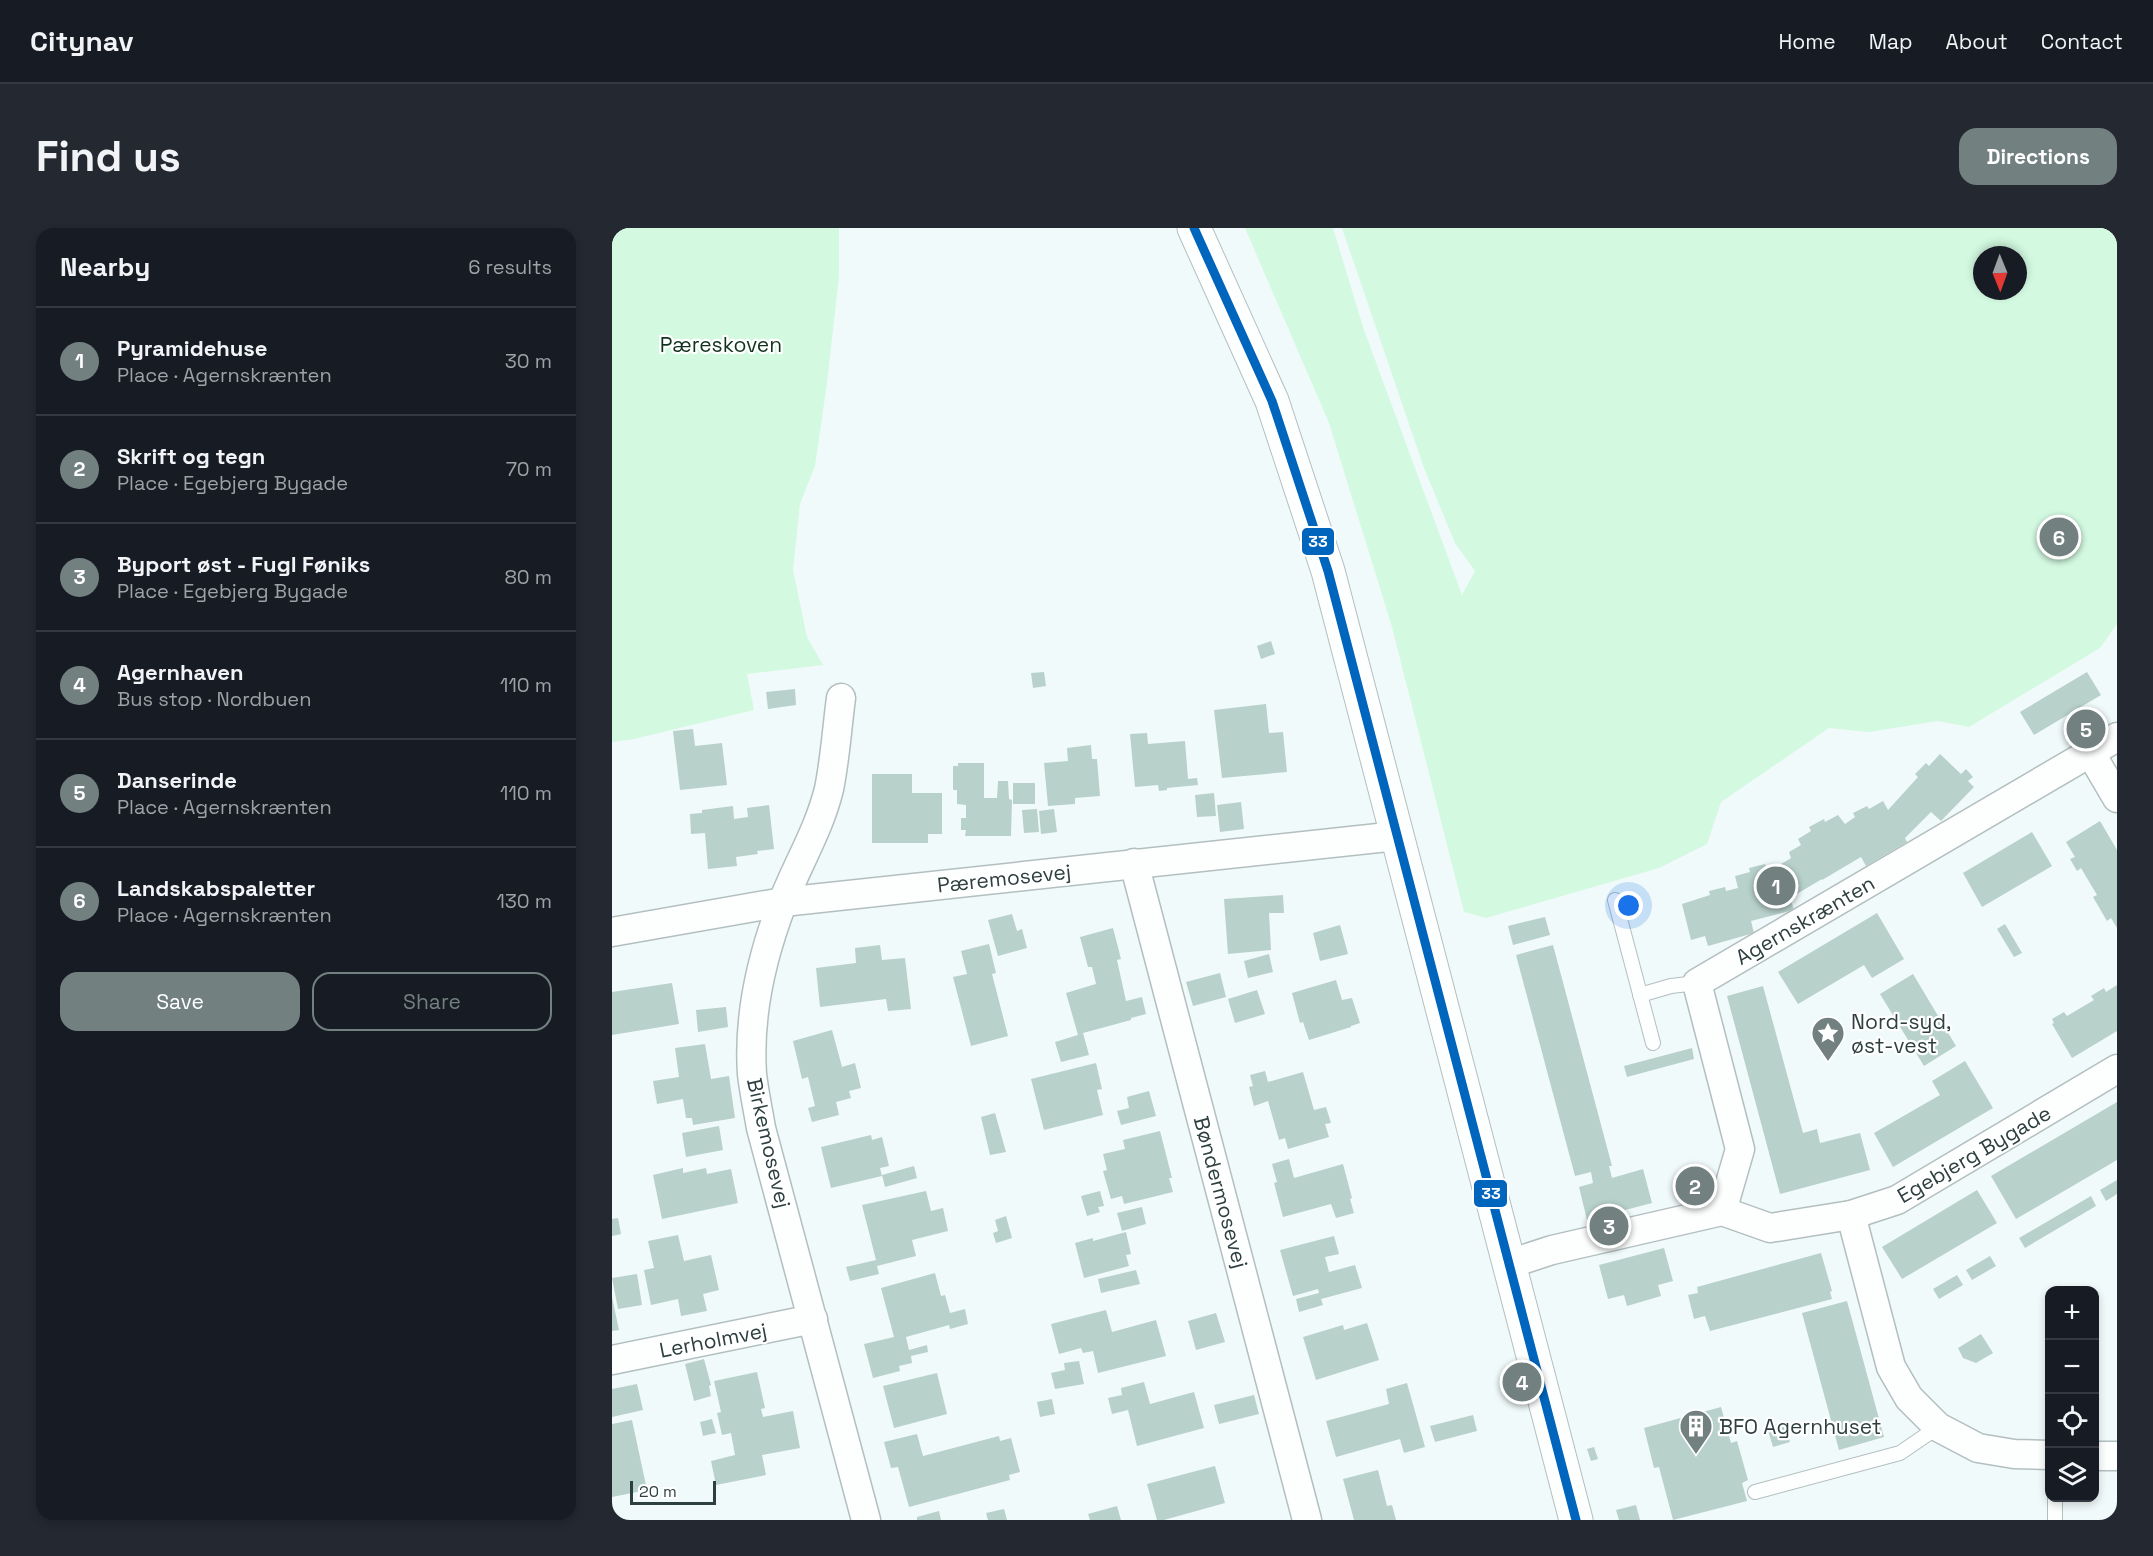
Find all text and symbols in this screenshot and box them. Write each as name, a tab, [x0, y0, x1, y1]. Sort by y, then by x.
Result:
text: Citynav	[30, 23, 134, 59]
text: Home	[1778, 28, 1836, 55]
text: Map	[1869, 28, 1913, 55]
text: About	[1946, 28, 2008, 55]
text: Contact	[2041, 28, 2123, 55]
button: Directions	[1959, 128, 2117, 185]
text: Find us	[36, 130, 181, 183]
north arrow	[1973, 246, 2027, 300]
text: Nearby	[60, 250, 150, 284]
text: 6 results	[468, 254, 552, 280]
park label: Pæreskoven	[660, 331, 782, 358]
text: Pyramidehuse	[117, 334, 268, 362]
text: 1	[75, 348, 84, 374]
text: 30 m	[505, 348, 552, 374]
text: Place · Agernskrænten	[117, 362, 332, 388]
text: Skrift og tegn	[117, 442, 265, 470]
text: 2	[74, 456, 85, 482]
text: 70 m	[506, 456, 552, 482]
text: Place · Egebjerg Bygade	[117, 470, 348, 496]
pin: 6	[2040, 514, 2078, 560]
line badge: 33	[1301, 527, 1335, 556]
text: 33	[1308, 531, 1328, 552]
text: Byport øst - Fugl Føniks	[117, 550, 370, 578]
text: 3	[73, 564, 86, 590]
text: 80 m	[504, 564, 552, 590]
text: Place · Egebjerg Bygade	[117, 578, 348, 604]
text: Agernhaven	[117, 658, 244, 686]
text: 4	[73, 672, 86, 698]
text: 110 m	[500, 672, 552, 698]
text: Bus stop · Nordbuen	[117, 686, 311, 712]
pin: 5	[2066, 706, 2106, 752]
text: Danserinde	[117, 766, 237, 794]
text: 5	[74, 780, 86, 806]
text: 110 m	[500, 780, 552, 806]
text: Place · Agernskrænten	[117, 794, 332, 820]
street label: Pæremosevej	[936, 858, 1072, 898]
pin: 1	[1756, 864, 1796, 908]
street label: Agernskrænten	[1731, 869, 1879, 971]
text: Landskabspaletter	[117, 874, 315, 902]
text: 6	[73, 888, 86, 914]
text: 130 m	[496, 888, 552, 914]
your location	[1614, 891, 1643, 920]
text: Place · Agernskrænten	[117, 902, 332, 928]
button: Save	[60, 972, 300, 1031]
button: Share	[312, 972, 552, 1031]
place label: Nord-syd, øst-vest	[1851, 1008, 1951, 1059]
place icon: Nord-syd, øst-vest	[1810, 1015, 1846, 1062]
street label: Birkemosevej	[741, 1075, 797, 1211]
street label: Egebjerg Bygade	[1892, 1099, 2056, 1209]
street label: Bøndermosevej	[1188, 1113, 1254, 1271]
pin: 2	[1676, 1164, 1714, 1208]
line badge: 33	[1473, 1179, 1508, 1208]
text: 33	[1481, 1183, 1501, 1204]
pin: 3	[1590, 1204, 1628, 1248]
map controls	[2045, 1286, 2099, 1502]
button: +	[2045, 1286, 2099, 1340]
street label: Lerholmvej	[657, 1316, 769, 1364]
button: −	[2045, 1340, 2099, 1394]
pin: 4	[1502, 1360, 1542, 1404]
button: locate	[2045, 1394, 2099, 1448]
building icon: BFO Agernhuset	[1678, 1408, 1714, 1455]
place label: BFO Agernhuset	[1719, 1413, 1881, 1440]
button: layers	[2045, 1448, 2099, 1502]
scale bar	[630, 1478, 716, 1506]
text: 20 m	[639, 1481, 677, 1502]

